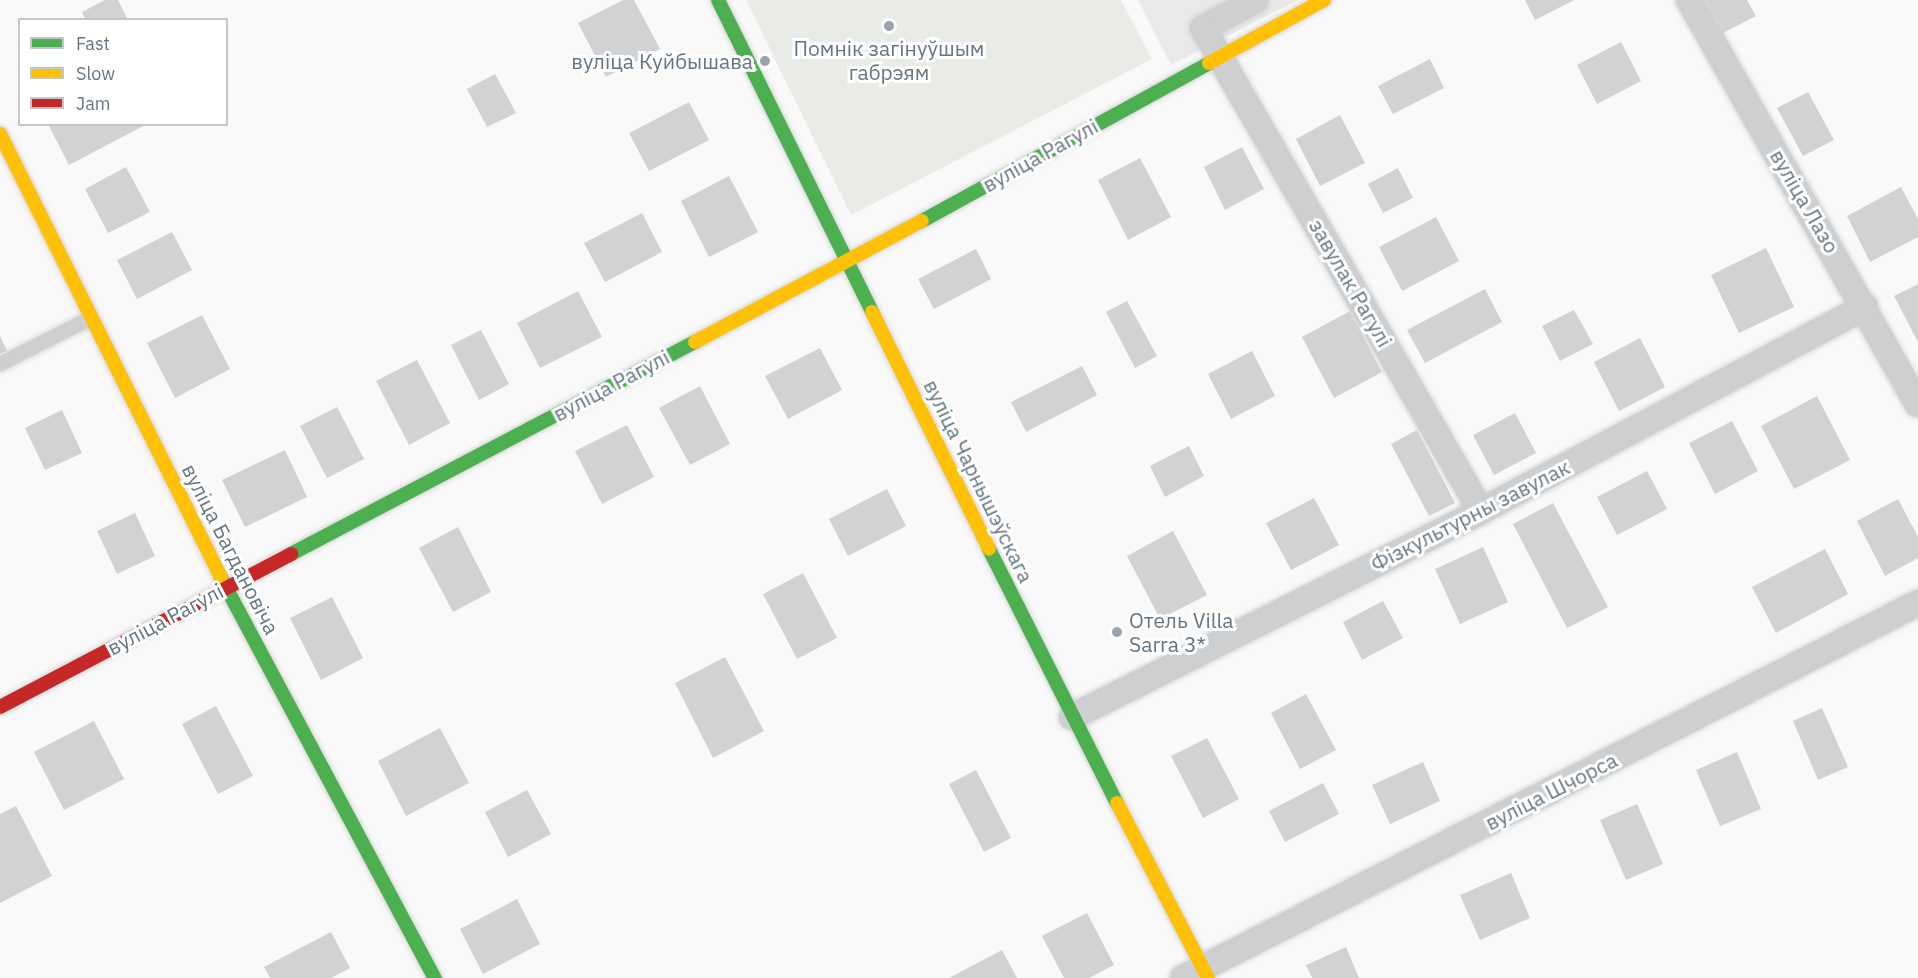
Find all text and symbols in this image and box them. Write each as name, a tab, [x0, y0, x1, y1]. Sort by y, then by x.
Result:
legend	[18, 18, 228, 126]
marker: Помнік загінуўшым габрэям	[882, 19, 896, 33]
text: Fast	[76, 32, 110, 55]
place label: Помнік загінуўшым габрэям	[794, 35, 984, 85]
place label: вуліца Куйбышава	[571, 48, 753, 74]
marker: вуліца Куйбышава	[758, 54, 772, 68]
text: Slow	[76, 62, 115, 85]
text: Jam	[76, 92, 111, 115]
street label: вуліца Рагулі	[978, 113, 1102, 197]
street label: вуліца Лазо	[1765, 145, 1845, 257]
street label: завулак Рагулі	[1304, 215, 1398, 351]
street label: вуліца Рагулі	[549, 344, 673, 426]
street label: вуліца Чарнышэўскага	[919, 375, 1039, 587]
street label: Фізкультурны завулак	[1366, 454, 1574, 576]
street label: вуліца Багдановіча	[177, 460, 285, 638]
street label: вуліца Рагулі	[103, 578, 227, 660]
place label: Отель Villa Sarra 3*	[1129, 607, 1233, 657]
marker: Отель Villa Sarra 3*	[1110, 625, 1124, 639]
street label: вуліца Шчорса	[1481, 747, 1621, 835]

